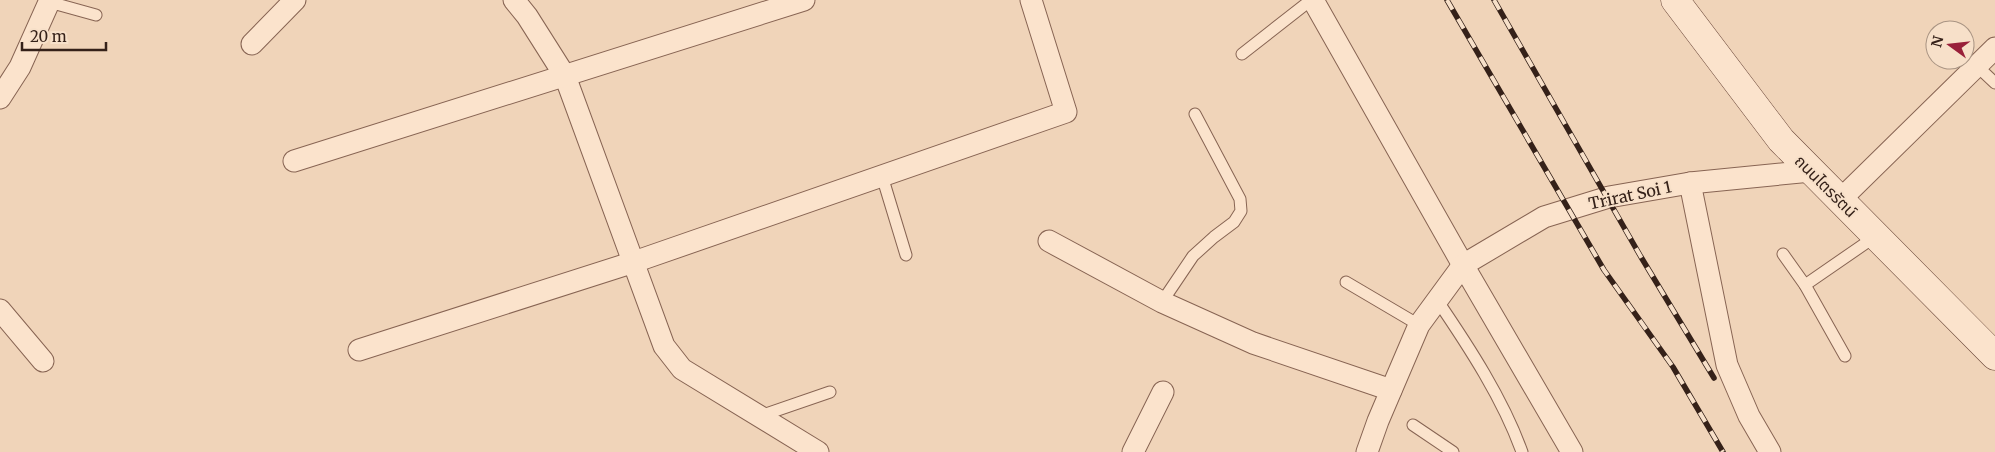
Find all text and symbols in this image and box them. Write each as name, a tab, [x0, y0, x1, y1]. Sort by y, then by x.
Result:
scale bar	[22, 20, 106, 52]
north arrow	[1925, 20, 1975, 70]
text: 20 m	[30, 27, 67, 46]
text: N	[1927, 34, 1948, 49]
street label: ถนนไตรรัตน์	[1791, 151, 1861, 221]
street label: Trirat Soi 1	[1587, 176, 1673, 214]

